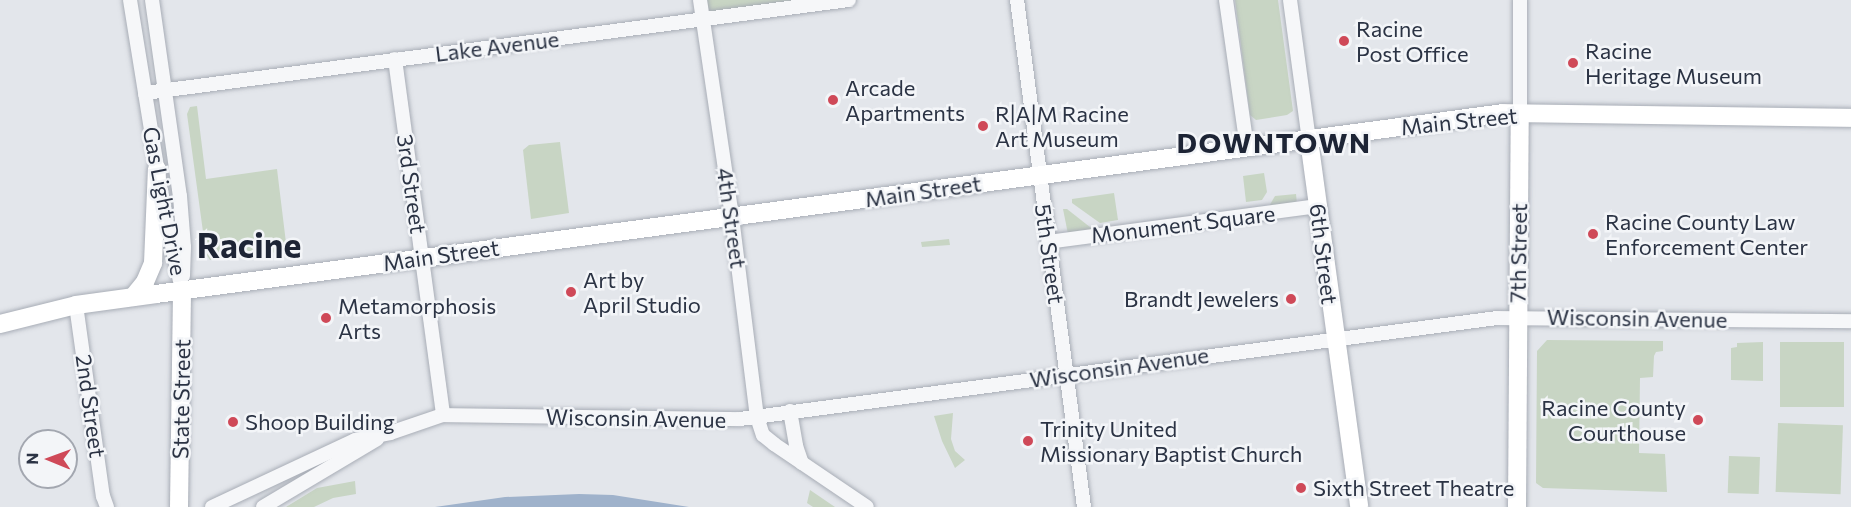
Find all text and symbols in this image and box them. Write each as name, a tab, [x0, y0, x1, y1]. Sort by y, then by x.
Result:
place label: Racine Post Office	[1356, 15, 1469, 66]
street label: Lake Avenue	[434, 25, 560, 67]
marker: Racine Post Office	[1337, 34, 1351, 48]
place label: Racine Heritage Museum	[1585, 37, 1762, 88]
marker: Racine Heritage Museum	[1566, 56, 1580, 70]
place label: Arcade Apartments	[845, 74, 965, 125]
marker: Arcade Apartments	[826, 93, 840, 107]
place label: R|A|M Racine Art Museum	[995, 100, 1129, 152]
street label: Main Street	[1399, 102, 1519, 140]
marker: R|A|M Racine Art Museum	[976, 119, 990, 133]
street label: Gas Light Drive	[138, 124, 192, 278]
district label: DOWNTOWN	[1177, 125, 1371, 159]
street label: 3rd Street	[392, 133, 432, 235]
street label: 4th Street	[712, 166, 752, 270]
street label: Main Street	[863, 170, 983, 212]
street label: Monument Square	[1089, 200, 1277, 248]
street label: 5th Street	[1030, 202, 1070, 306]
street label: 6th Street	[1305, 202, 1343, 306]
street label: 7th Street	[1504, 203, 1532, 303]
place label: Racine County Law Enforcement Center	[1605, 208, 1808, 260]
district label: Racine	[197, 225, 301, 265]
marker: Racine County Law Enforcement Center	[1586, 227, 1600, 241]
street label: Main Street	[381, 234, 501, 276]
place label: Art by April Studio	[583, 266, 701, 318]
marker: Art by April Studio	[564, 285, 578, 299]
place label: Brandt Jewelers	[1124, 286, 1279, 312]
place label: Metamorphosis Arts	[338, 292, 496, 344]
marker: Brandt Jewelers	[1284, 292, 1298, 306]
street label: Wisconsin Avenue	[1547, 303, 1727, 333]
marker: Metamorphosis Arts	[319, 311, 333, 325]
street label: State Street	[167, 339, 195, 459]
street label: Wisconsin Avenue	[1028, 341, 1210, 393]
street label: 2nd Street	[71, 353, 111, 459]
place label: Racine County Courthouse	[1541, 394, 1686, 446]
street label: Wisconsin Avenue	[546, 403, 726, 433]
place label: Shoop Building	[245, 409, 395, 435]
marker: Racine County Courthouse	[1691, 413, 1705, 427]
marker: Shoop Building	[226, 415, 240, 429]
place label: Trinity United Missionary Baptist Church	[1040, 415, 1302, 466]
north arrow	[18, 429, 78, 489]
marker: Trinity United Missionary Baptist Church	[1021, 434, 1035, 448]
text: N	[22, 453, 41, 465]
place label: Sixth Street Theatre	[1313, 475, 1514, 501]
marker: Sixth Street Theatre	[1294, 481, 1308, 495]

